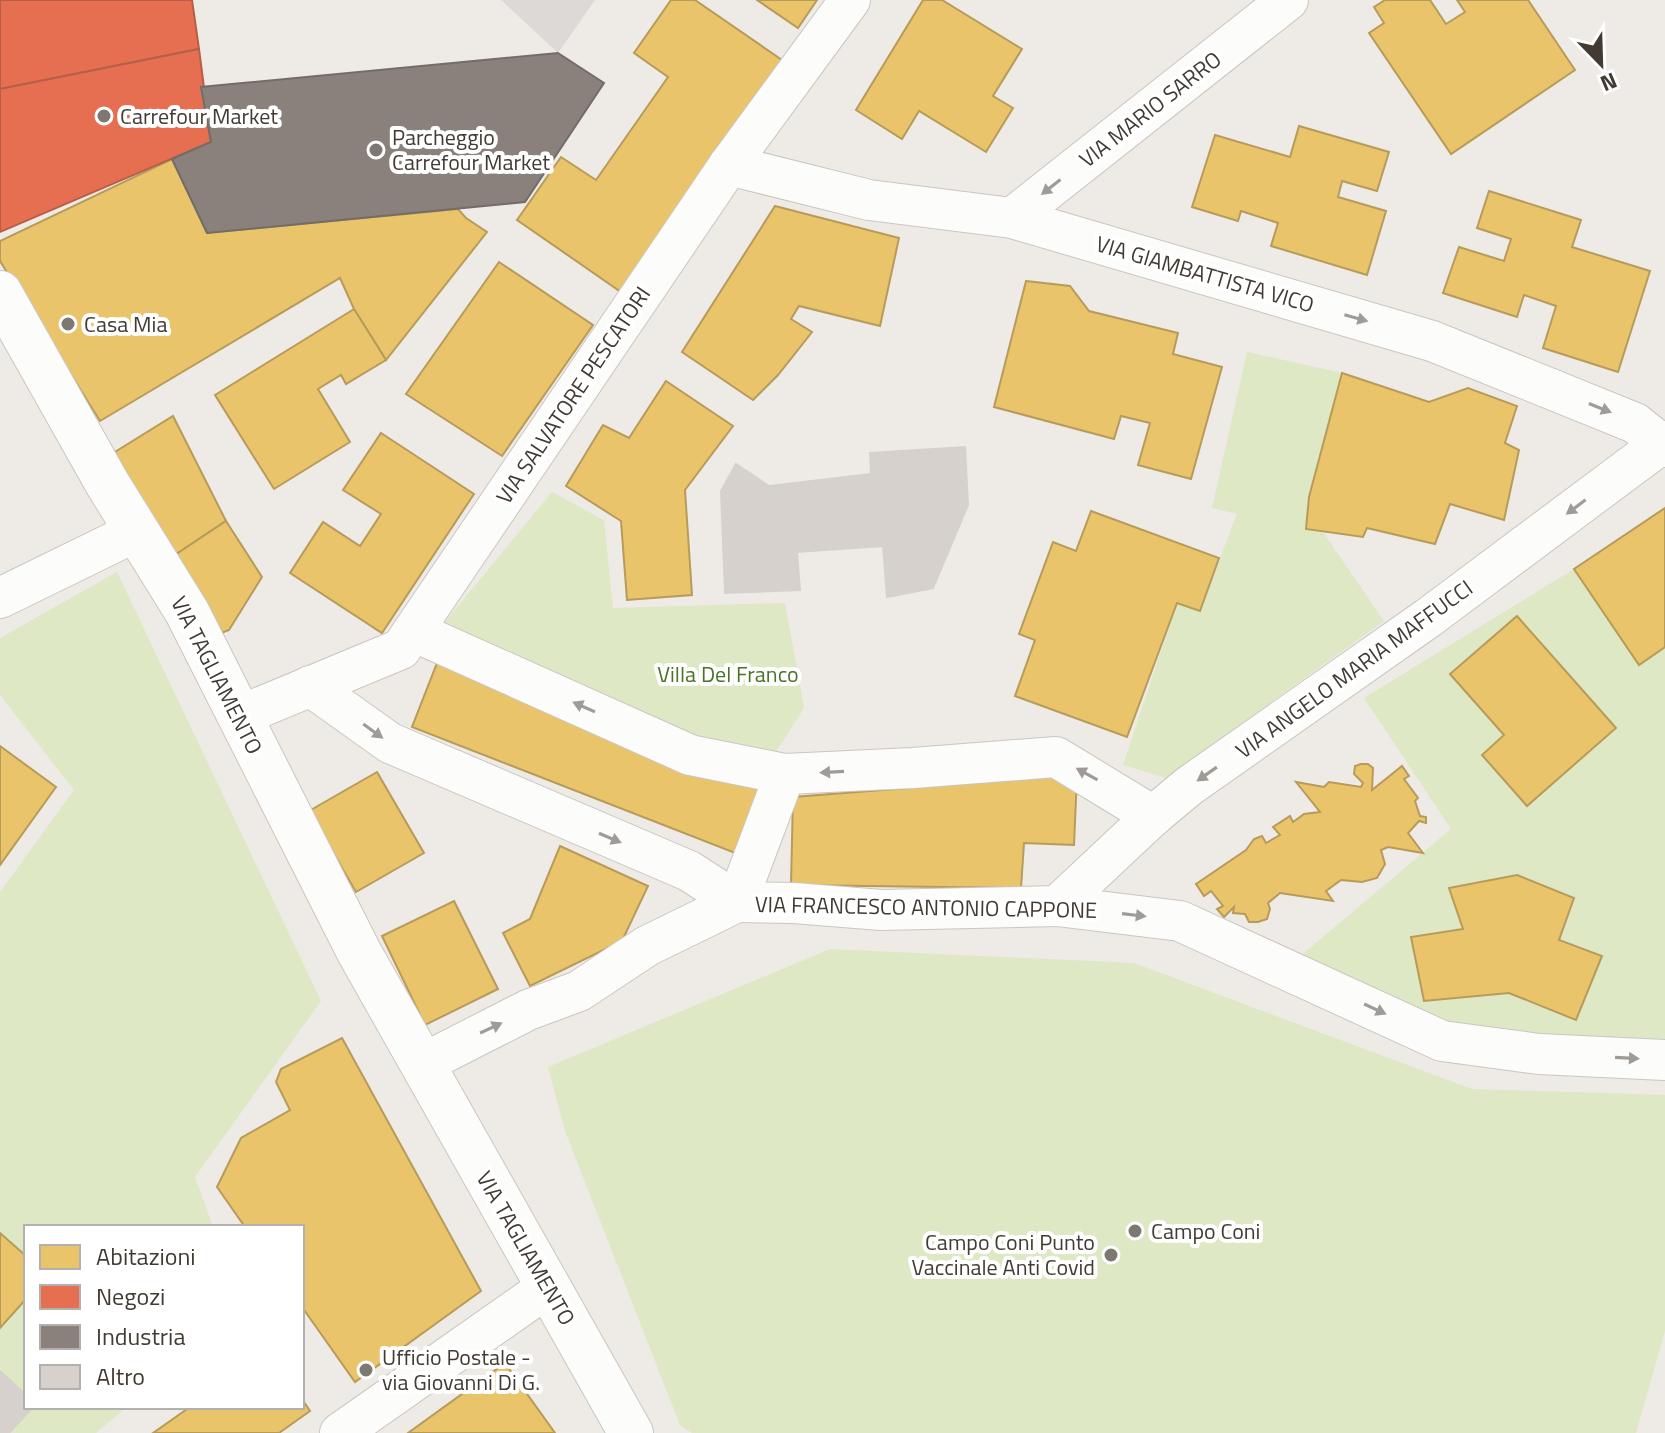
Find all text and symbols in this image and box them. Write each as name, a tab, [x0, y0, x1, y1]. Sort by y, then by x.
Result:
north arrow	[1561, 24, 1641, 104]
street label: VIA MARIO SARRO	[1072, 42, 1228, 176]
text: N	[1595, 64, 1622, 101]
place label: Carrefour Market	[120, 99, 278, 133]
marker: Carrefour Market	[95, 107, 113, 125]
place label: Parcheggio Carrefour Market	[392, 120, 550, 179]
marker: Parcheggio Carrefour Market	[367, 141, 385, 159]
one-way arrow	[1041, 179, 1061, 195]
street label: VIA GIAMBATTISTA VICO	[1092, 227, 1318, 321]
street label: VIA SALVATORE PESCATORI	[487, 279, 659, 511]
place label: Casa Mia	[84, 307, 167, 341]
one-way arrow	[1344, 312, 1368, 325]
marker: Casa Mia	[59, 315, 77, 333]
one-way arrow	[1588, 402, 1612, 415]
one-way arrow	[1565, 499, 1587, 515]
street label: VIA ANGELO MARIA MAFFUCCI	[1228, 571, 1480, 767]
street label: VIA TAGLIAMENTO	[163, 590, 271, 760]
park label: Villa Del Franco	[657, 657, 799, 691]
one-way arrow	[572, 700, 596, 714]
one-way arrow	[363, 723, 384, 738]
one-way arrow	[819, 766, 844, 779]
one-way arrow	[1196, 766, 1217, 781]
one-way arrow	[1075, 767, 1098, 781]
one-way arrow	[598, 831, 622, 844]
street label: VIA FRANCESCO ANTONIO CAPPONE	[755, 887, 1097, 927]
one-way arrow	[1122, 909, 1147, 922]
one-way arrow	[1363, 1003, 1386, 1016]
one-way arrow	[479, 1021, 503, 1035]
one-way arrow	[1615, 1052, 1640, 1065]
street label: VIA TAGLIAMENTO	[468, 1164, 584, 1332]
place label: Campo Coni	[1151, 1214, 1260, 1248]
marker: Campo Coni	[1126, 1222, 1144, 1240]
legend	[24, 1225, 304, 1409]
place label: Campo Coni Punto Vaccinale Anti Covid	[912, 1225, 1095, 1284]
text: Abitazioni	[96, 1238, 196, 1274]
marker: Campo Coni Punto Vaccinale Anti Covid	[1102, 1246, 1120, 1264]
text: Negozi	[96, 1278, 165, 1314]
text: Industria	[96, 1318, 185, 1354]
place label: Ufficio Postale - via Giovanni Di G.	[382, 1340, 540, 1399]
text: Altro	[96, 1358, 145, 1394]
marker: Ufficio Postale - via Giovanni Di G.	[357, 1361, 375, 1379]

